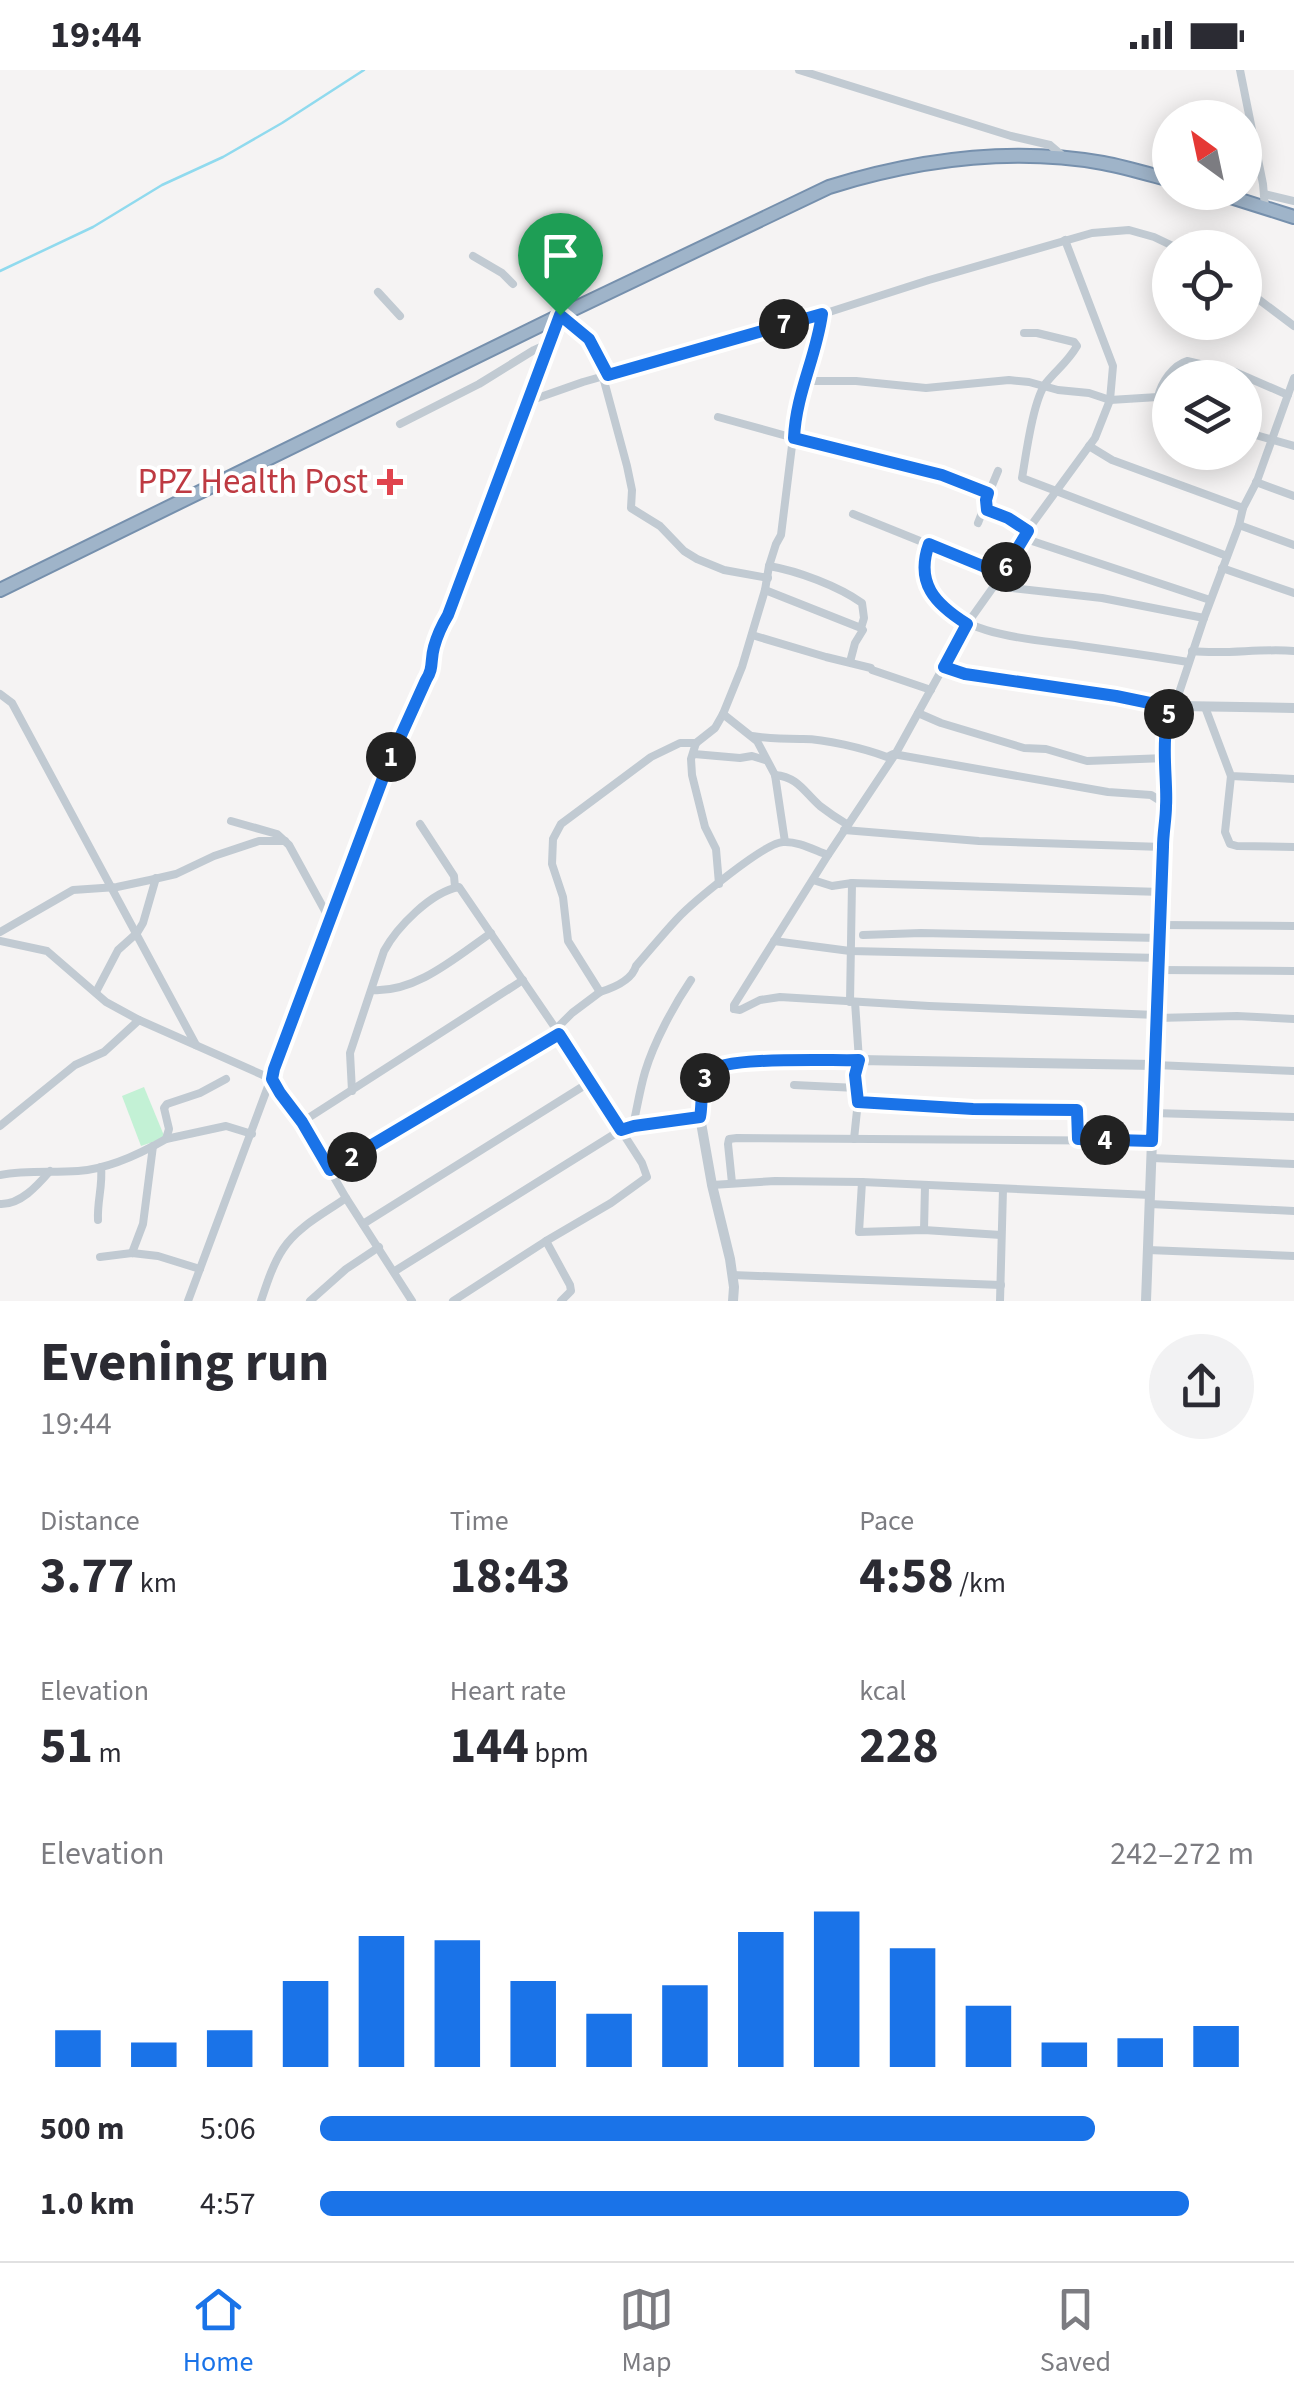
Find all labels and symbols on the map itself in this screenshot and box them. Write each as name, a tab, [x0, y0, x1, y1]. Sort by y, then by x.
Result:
north arrow	[1152, 100, 1262, 210]
pin	[518, 213, 603, 316]
pin: 7	[759, 299, 809, 349]
place label: PPZ Health Post	[137, 457, 368, 507]
marker: PPZ Health Post	[377, 469, 403, 495]
pin: 6	[981, 542, 1031, 592]
pin: 5	[1144, 689, 1194, 739]
pin: 1	[366, 732, 416, 782]
pin: 3	[680, 1053, 730, 1103]
pin: 4	[1080, 1115, 1130, 1165]
pin: 2	[327, 1132, 377, 1182]

